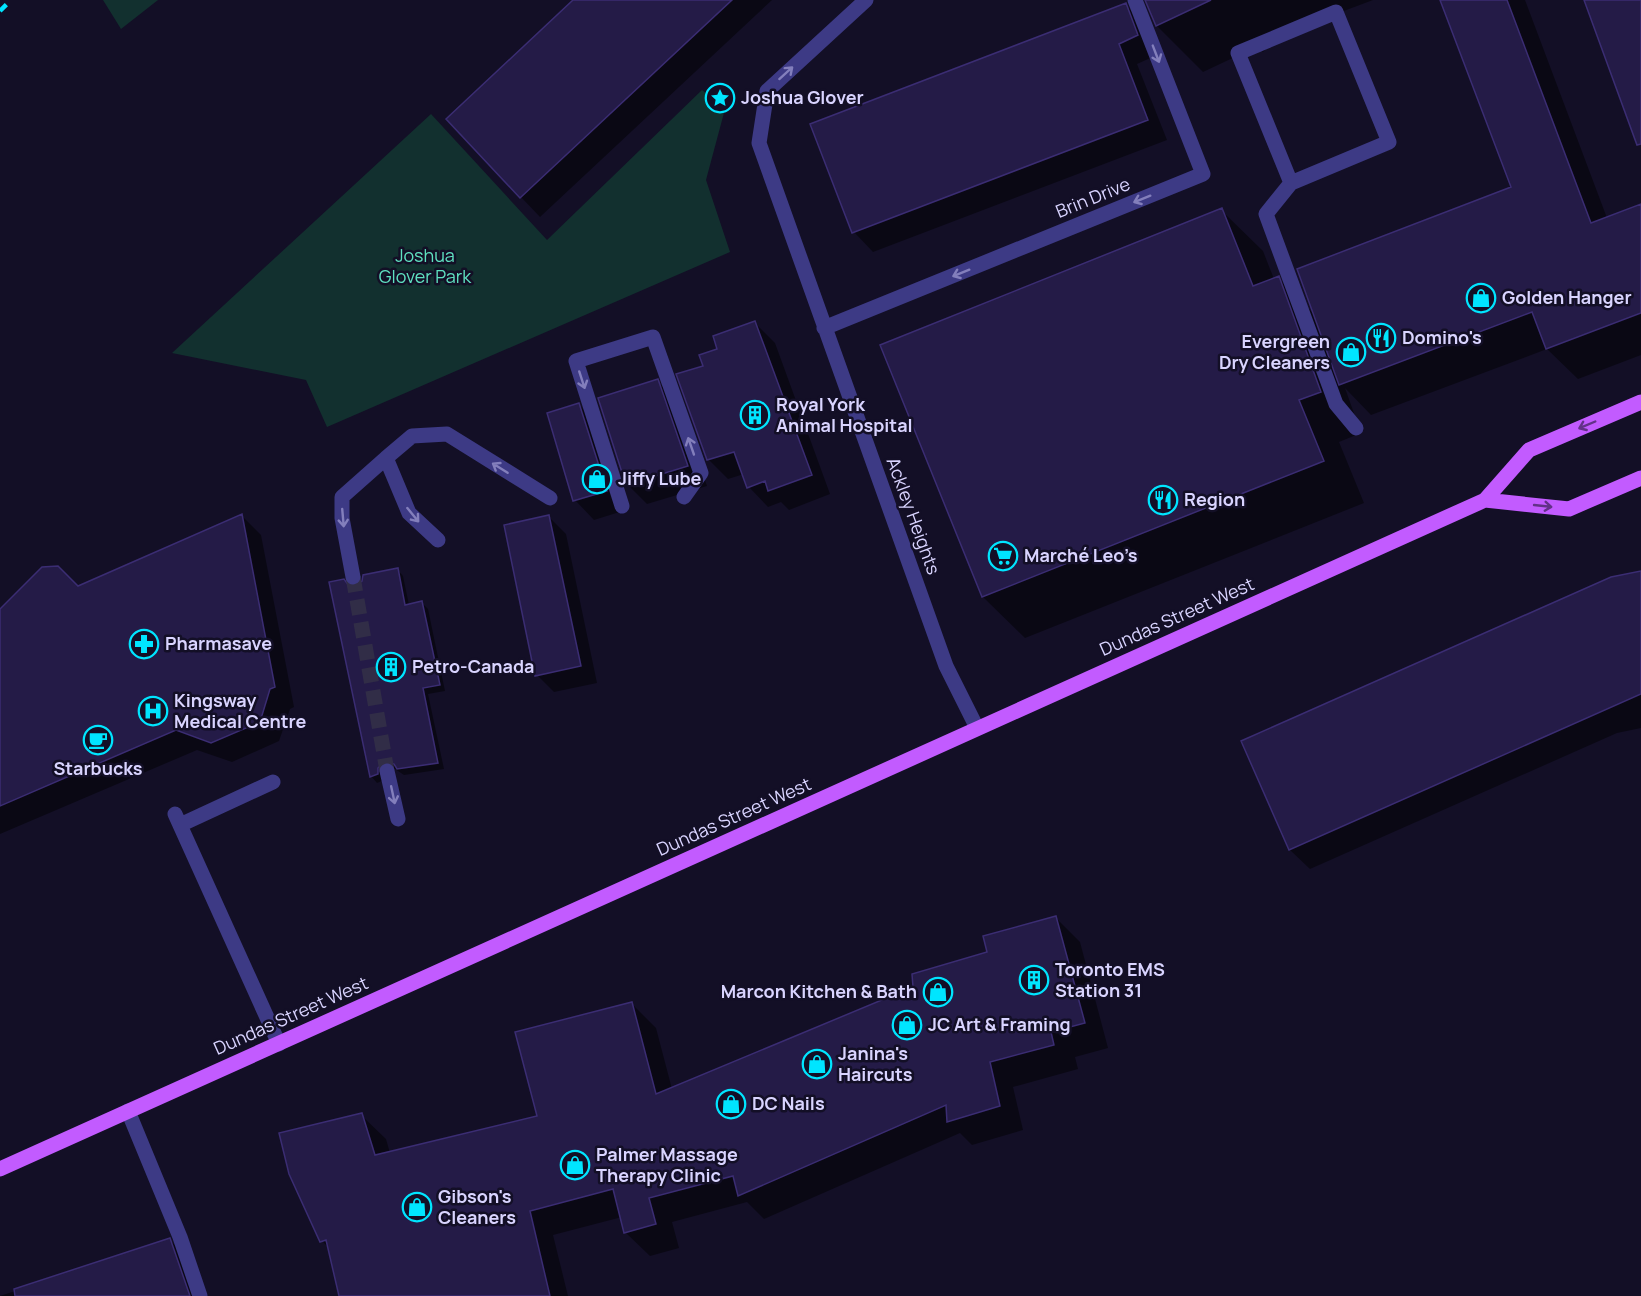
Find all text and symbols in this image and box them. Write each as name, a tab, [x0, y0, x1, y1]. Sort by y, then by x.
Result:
one-way arrow	[1151, 45, 1162, 63]
one-way arrow	[778, 66, 793, 80]
place icon: Joshua Glover	[704, 82, 736, 114]
place label: Joshua Glover	[741, 85, 864, 109]
street label: Brin Drive	[1052, 171, 1133, 223]
one-way arrow	[1133, 194, 1152, 205]
park label: Joshua Glover Park	[379, 243, 472, 288]
one-way arrow	[953, 268, 971, 279]
shop icon: Golden Hanger	[1465, 282, 1497, 314]
place label: Golden Hanger	[1502, 285, 1632, 309]
restaurant icon: Domino's	[1365, 322, 1397, 354]
place label: Domino's	[1402, 325, 1482, 349]
place label: Evergreen Dry Cleaners	[1219, 329, 1330, 374]
shop icon: Evergreen Dry Cleaners	[1335, 336, 1367, 368]
one-way arrow	[577, 370, 588, 389]
place label: Royal York Animal Hospital	[776, 392, 913, 437]
building icon: Royal York Animal Hospital	[739, 399, 771, 431]
one-way arrow	[1578, 420, 1597, 431]
one-way arrow	[685, 437, 696, 456]
street label: Ackley Heights	[882, 454, 946, 578]
one-way arrow	[492, 461, 509, 473]
shop icon: Jiffy Lube	[581, 463, 613, 495]
place label: Jiffy Lube	[618, 466, 702, 490]
restaurant icon: Region	[1147, 484, 1179, 516]
place label: Region	[1184, 487, 1245, 511]
one-way arrow	[1532, 501, 1552, 512]
one-way arrow	[338, 507, 349, 527]
one-way arrow	[407, 507, 420, 523]
supermarket icon: Marché Leo’s	[987, 540, 1019, 572]
place label: Marché Leo’s	[1024, 543, 1138, 567]
street label: Dundas Street West	[1096, 571, 1258, 661]
pharmacy icon: Pharmasave	[128, 628, 160, 660]
place label: Pharmasave	[165, 631, 272, 655]
building icon: Petro-Canada	[375, 651, 407, 683]
place label: Petro-Canada	[412, 654, 534, 678]
place label: Kingsway Medical Centre	[174, 688, 307, 733]
hospital icon: Kingsway Medical Centre	[137, 695, 169, 727]
cafe icon: Starbucks	[82, 724, 114, 756]
place label: Starbucks	[53, 756, 143, 780]
street label: Dundas Street West	[653, 771, 815, 861]
one-way arrow	[387, 785, 399, 804]
place label: Toronto EMS Station 31	[1055, 957, 1165, 1002]
building icon: Toronto EMS Station 31	[1018, 964, 1050, 996]
street label: Dundas Street West	[210, 970, 372, 1060]
shop icon: Marcon Kitchen & Bath	[922, 976, 954, 1008]
place label: Marcon Kitchen & Bath	[721, 979, 917, 1003]
shop icon: JC Art & Framing	[891, 1009, 923, 1041]
place label: JC Art & Framing	[928, 1012, 1071, 1036]
place label: Janina's Haircuts	[838, 1041, 913, 1086]
shop icon: Janina's Haircuts	[801, 1048, 833, 1080]
shop icon: DC Nails	[715, 1088, 747, 1120]
place label: DC Nails	[752, 1091, 825, 1115]
place label: Palmer Massage Therapy Clinic	[596, 1142, 738, 1187]
shop icon: Palmer Massage Therapy Clinic	[559, 1149, 591, 1181]
place label: Gibson's Cleaners	[438, 1184, 516, 1229]
shop icon: Gibson's Cleaners	[401, 1191, 433, 1223]

